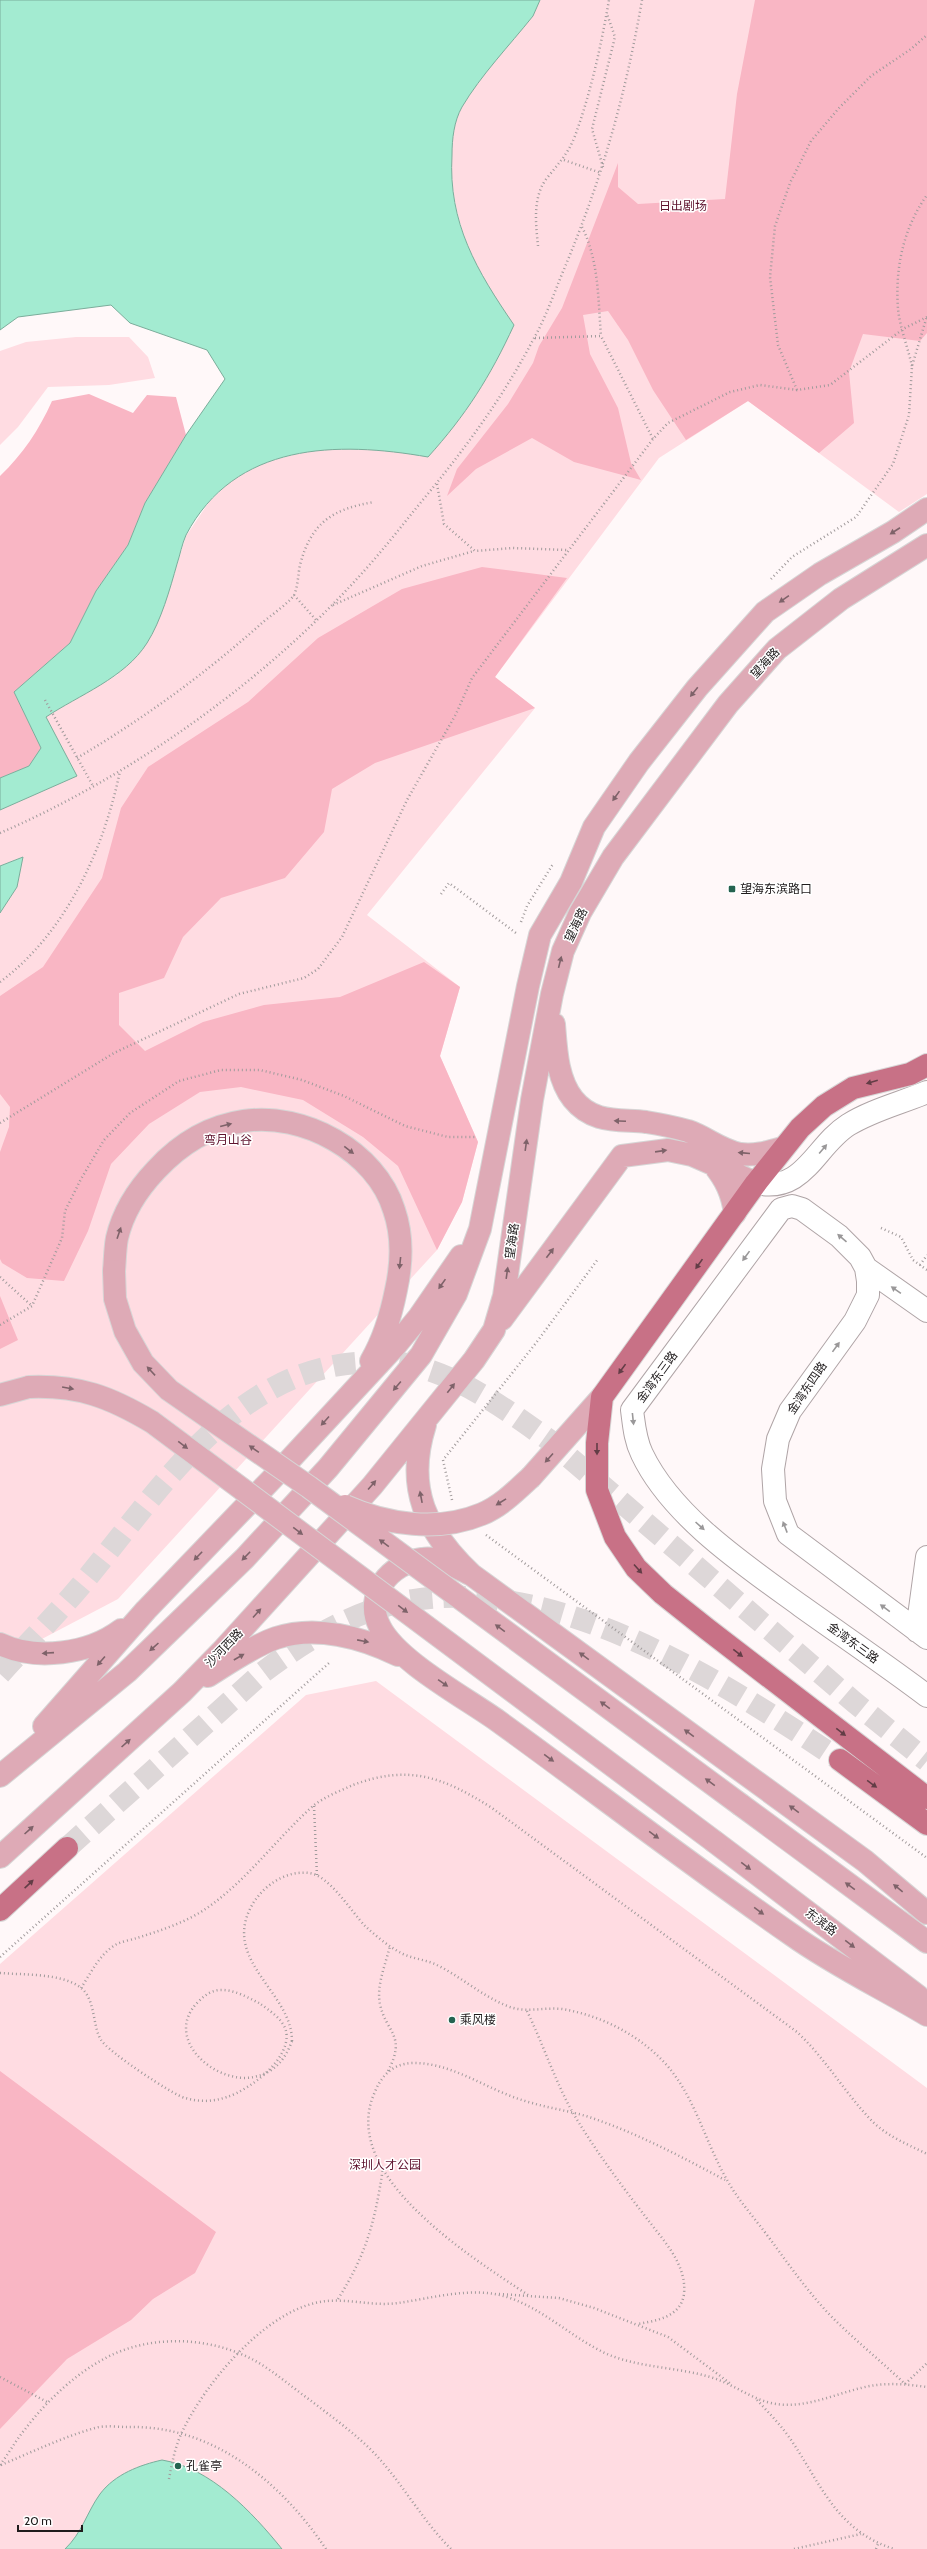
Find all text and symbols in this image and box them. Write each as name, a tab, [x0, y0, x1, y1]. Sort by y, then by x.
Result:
park label: 日出剧场	[659, 198, 707, 213]
one-way arrow	[890, 527, 900, 535]
one-way arrow	[779, 595, 789, 603]
street label: 望海路	[747, 644, 782, 681]
one-way arrow	[689, 686, 698, 697]
one-way arrow	[612, 790, 620, 801]
place label: 望海东滨路口	[740, 881, 812, 896]
marker: 望海东滨路口	[727, 884, 737, 894]
street label: 望海路	[561, 905, 590, 944]
one-way arrow	[557, 956, 563, 968]
one-way arrow	[866, 1080, 878, 1086]
one-way arrow	[614, 1118, 626, 1125]
one-way arrow	[220, 1122, 232, 1128]
park label: 弯月山谷	[204, 1132, 252, 1147]
one-way arrow	[523, 1139, 529, 1151]
one-way arrow	[818, 1144, 827, 1155]
one-way arrow	[343, 1146, 354, 1154]
one-way arrow	[655, 1148, 667, 1154]
one-way arrow	[738, 1150, 750, 1157]
street label: 望海路	[502, 1222, 521, 1260]
one-way arrow	[116, 1226, 122, 1238]
one-way arrow	[836, 1234, 847, 1243]
one-way arrow	[546, 1248, 554, 1259]
one-way arrow	[742, 1251, 750, 1261]
one-way arrow	[397, 1257, 404, 1269]
one-way arrow	[695, 1258, 703, 1269]
one-way arrow	[504, 1267, 510, 1280]
one-way arrow	[438, 1278, 446, 1289]
one-way arrow	[891, 1286, 902, 1294]
one-way arrow	[832, 1342, 840, 1352]
street label: 金湾东三路	[633, 1348, 680, 1405]
street label: 金湾东四路	[784, 1359, 830, 1417]
one-way arrow	[618, 1363, 626, 1374]
one-way arrow	[146, 1366, 155, 1376]
one-way arrow	[393, 1380, 402, 1391]
one-way arrow	[447, 1382, 456, 1393]
one-way arrow	[62, 1385, 74, 1391]
one-way arrow	[630, 1413, 636, 1425]
one-way arrow	[320, 1416, 330, 1426]
one-way arrow	[178, 1440, 188, 1448]
one-way arrow	[594, 1443, 600, 1456]
one-way arrow	[248, 1445, 259, 1453]
one-way arrow	[545, 1453, 554, 1462]
one-way arrow	[367, 1480, 377, 1490]
one-way arrow	[417, 1491, 423, 1504]
one-way arrow	[495, 1499, 507, 1506]
one-way arrow	[696, 1521, 705, 1530]
one-way arrow	[782, 1522, 788, 1533]
one-way arrow	[293, 1527, 304, 1535]
one-way arrow	[379, 1539, 390, 1547]
one-way arrow	[193, 1551, 202, 1561]
one-way arrow	[241, 1551, 251, 1561]
one-way arrow	[633, 1564, 642, 1574]
one-way arrow	[397, 1604, 408, 1613]
one-way arrow	[880, 1604, 891, 1612]
one-way arrow	[252, 1608, 262, 1618]
street label: 金湾东三路	[825, 1619, 882, 1666]
one-way arrow	[495, 1624, 506, 1632]
street label: 沙河西路	[202, 1625, 246, 1670]
one-way arrow	[357, 1638, 370, 1644]
one-way arrow	[148, 1643, 159, 1652]
one-way arrow	[42, 1649, 54, 1656]
one-way arrow	[733, 1649, 744, 1657]
one-way arrow	[579, 1652, 589, 1660]
one-way arrow	[233, 1654, 245, 1661]
one-way arrow	[97, 1656, 106, 1666]
one-way arrow	[438, 1679, 448, 1687]
one-way arrow	[600, 1701, 610, 1709]
one-way arrow	[836, 1728, 847, 1737]
one-way arrow	[684, 1729, 694, 1737]
one-way arrow	[120, 1739, 131, 1748]
one-way arrow	[544, 1754, 555, 1762]
one-way arrow	[705, 1778, 715, 1786]
one-way arrow	[866, 1779, 877, 1788]
one-way arrow	[789, 1806, 799, 1814]
one-way arrow	[24, 1826, 34, 1835]
one-way arrow	[649, 1831, 660, 1839]
one-way arrow	[741, 1861, 751, 1869]
one-way arrow	[23, 1879, 34, 1888]
one-way arrow	[845, 1881, 856, 1890]
one-way arrow	[892, 1883, 903, 1892]
street label: 东滨路	[802, 1905, 840, 1938]
one-way arrow	[754, 1907, 765, 1916]
one-way arrow	[844, 1940, 855, 1948]
place label: 乘风楼	[460, 2012, 496, 2027]
marker: 乘风楼	[447, 2015, 457, 2025]
park label: 深圳人才公园	[349, 2157, 421, 2172]
place label: 孔雀亭	[186, 2458, 222, 2473]
marker: 孔雀亭	[173, 2461, 183, 2471]
scale bar	[18, 2507, 82, 2533]
text: 20 m	[24, 2513, 52, 2528]

